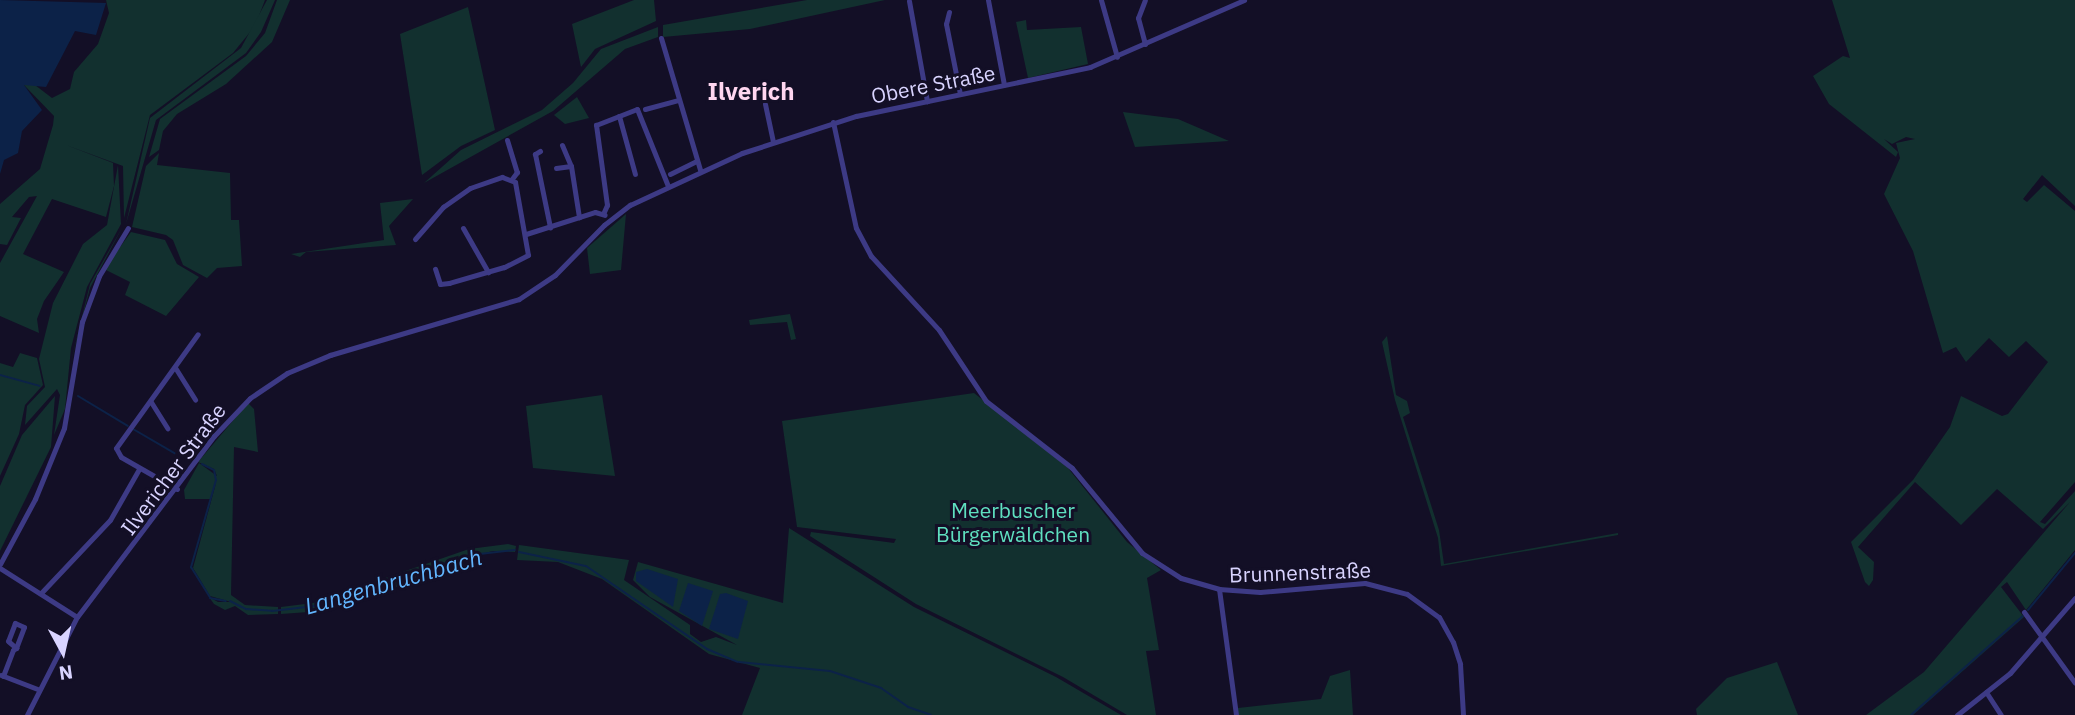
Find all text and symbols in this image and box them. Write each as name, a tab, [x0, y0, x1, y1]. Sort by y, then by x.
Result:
street label: Obere Straße	[869, 60, 997, 108]
district label: Ilverich	[708, 78, 794, 106]
street label: Ilvericher Straße	[115, 398, 231, 540]
park label: Meerbuscher Bürgerwäldchen	[936, 497, 1090, 547]
water label: Langenbruchbach	[301, 543, 485, 619]
street label: Brunnenstraße	[1229, 557, 1371, 587]
north arrow	[28, 617, 98, 687]
text: N	[57, 660, 74, 686]

